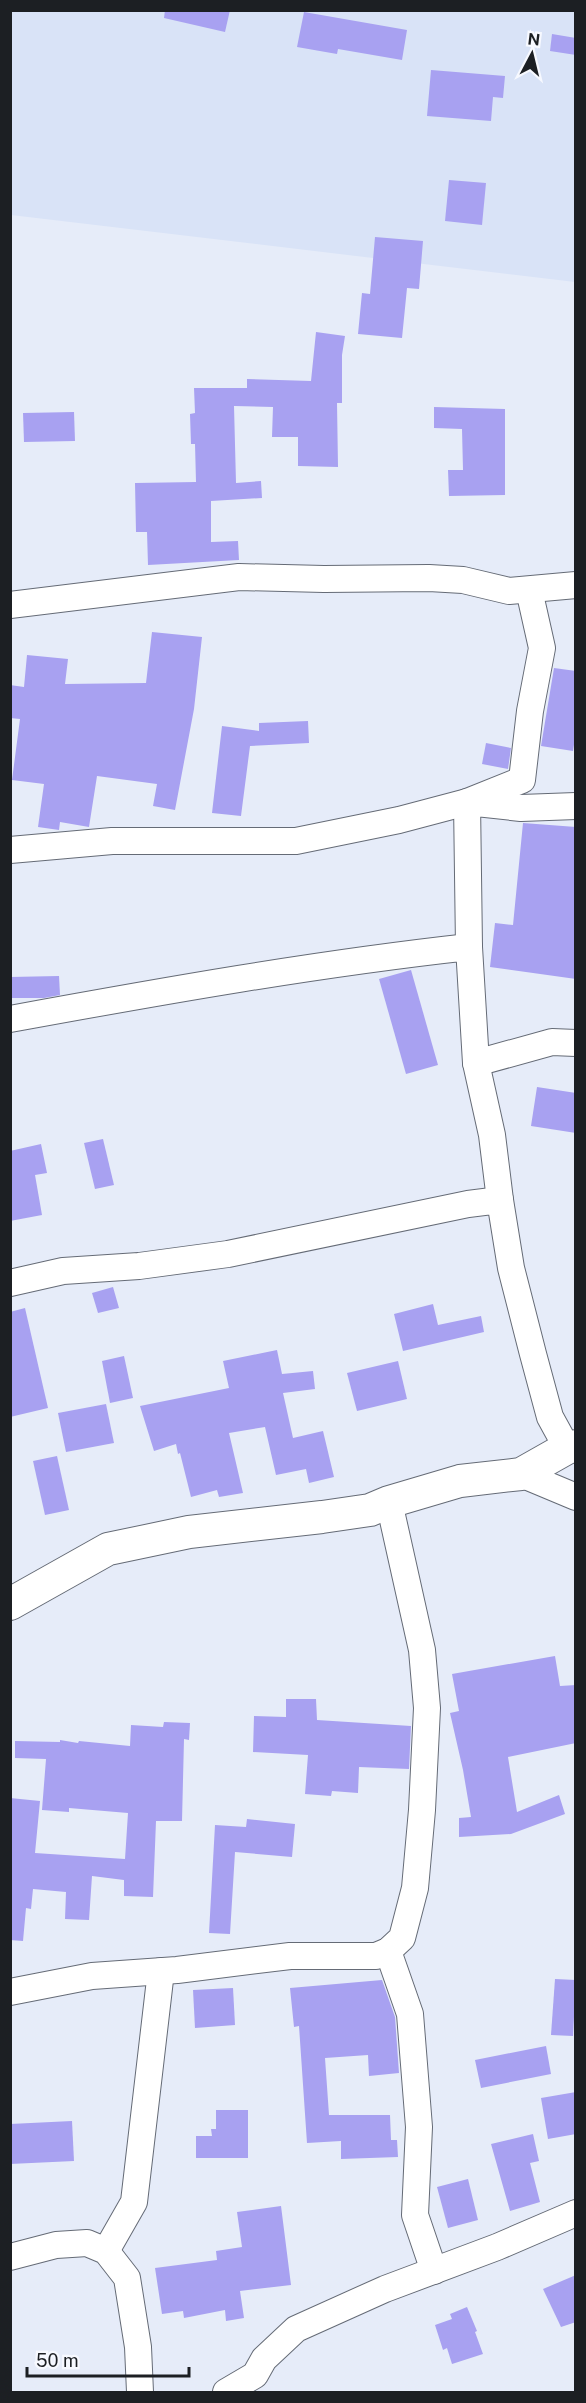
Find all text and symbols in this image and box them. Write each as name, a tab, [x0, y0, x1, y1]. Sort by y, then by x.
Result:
north arrow	[502, 24, 562, 84]
text: N	[526, 29, 541, 50]
scale bar	[27, 2340, 189, 2378]
text: 50 m	[36, 2350, 79, 2371]

